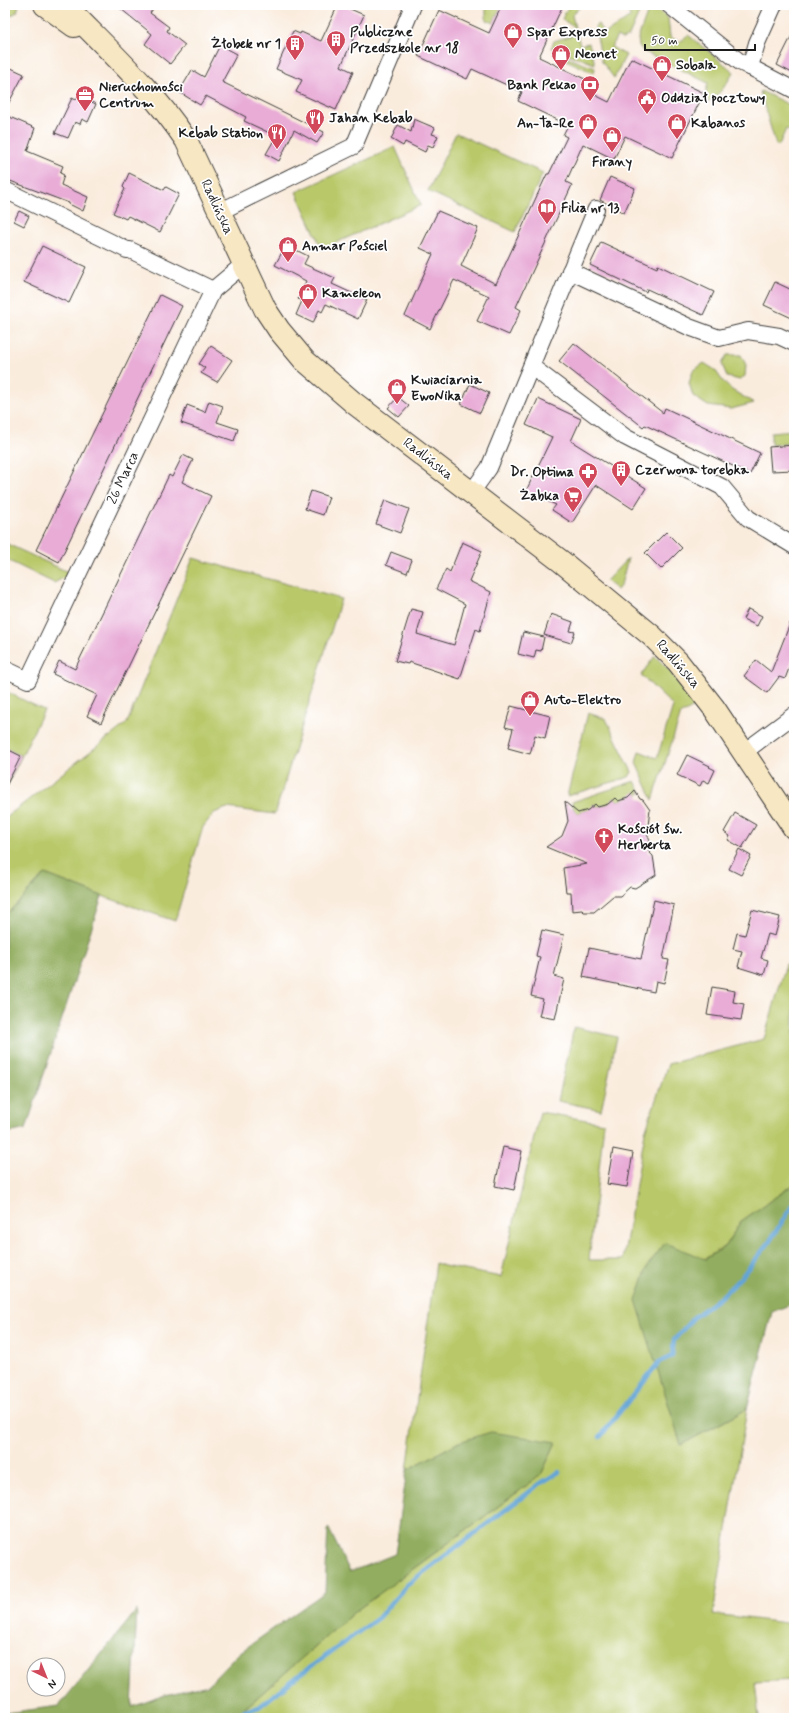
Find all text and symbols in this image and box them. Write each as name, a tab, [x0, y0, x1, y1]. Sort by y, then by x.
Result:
shop icon: Spar Express	[502, 21, 524, 49]
place label: Publiczne Przedszkole nr 18	[350, 23, 459, 57]
place label: Spar Express	[527, 23, 608, 41]
scale bar	[645, 26, 755, 52]
building icon: Publiczne Przedszkole nr 18	[325, 29, 347, 57]
building icon: Żłobek nr 1	[284, 33, 306, 61]
text: 50 m	[651, 33, 678, 49]
place label: Żłobek nr 1	[211, 35, 281, 53]
shop icon: Neonet	[550, 43, 572, 71]
place label: Neonet	[575, 45, 617, 63]
shop icon: Sobala	[651, 54, 673, 82]
place label: Sobala	[676, 56, 716, 74]
bank icon: Bank Pekao	[579, 74, 601, 102]
place label: Bank Pekao	[507, 76, 577, 94]
place label: Nieruchomości Centrum	[99, 78, 183, 112]
office icon: Nieruchomości Centrum	[74, 84, 96, 112]
public building icon: Oddział pocztowy	[636, 87, 658, 115]
place label: Oddział pocztowy	[661, 89, 766, 107]
restaurant icon: Jahan Kebab	[304, 107, 326, 135]
place label: Jahan Kebab	[329, 109, 413, 127]
shop icon: An-Ta-Re	[577, 112, 599, 140]
shop icon: Kabanos	[666, 112, 688, 140]
place label: An-Ta-Re	[517, 114, 574, 132]
place label: Kabanos	[691, 114, 746, 132]
restaurant icon: Kebab Station	[266, 122, 288, 150]
place label: Kebab Station	[178, 124, 263, 142]
shop icon: Firany	[601, 125, 623, 153]
place label: Firany	[592, 153, 632, 171]
street label: Radlińska	[196, 177, 238, 237]
library icon: Filia nr 13	[536, 197, 558, 225]
place label: Filia nr 13	[561, 199, 620, 217]
shop icon: Anmar Pościel	[277, 235, 299, 263]
place label: Anmar Pościel	[302, 237, 388, 255]
shop icon: Kameleon	[297, 282, 319, 310]
place label: Kameleon	[322, 284, 381, 302]
place label: Kwiaciarnia EwoNika	[411, 371, 482, 405]
shop icon: Kwiaciarnia EwoNika	[386, 377, 408, 405]
street label: Radlińska	[399, 434, 457, 484]
street label: 26 Marca	[103, 449, 143, 507]
building icon: Czerwona torebka	[610, 459, 632, 487]
pharmacy icon: Dr. Optima	[577, 461, 599, 489]
place label: Czerwona torebka	[635, 461, 750, 479]
place label: Dr. Optima	[510, 463, 574, 481]
supermarket icon: Żabka	[562, 485, 584, 513]
place label: Żabka	[520, 487, 559, 505]
street label: Radlińska	[652, 636, 704, 692]
shop icon: Auto-Elektro	[519, 689, 541, 717]
place label: Auto-Elektro	[544, 691, 621, 709]
place label: Kościół św. Herberta	[618, 820, 682, 854]
church icon: Kościół św. Herberta	[593, 826, 615, 854]
north arrow	[26, 1657, 66, 1697]
text: N	[45, 1676, 60, 1691]

